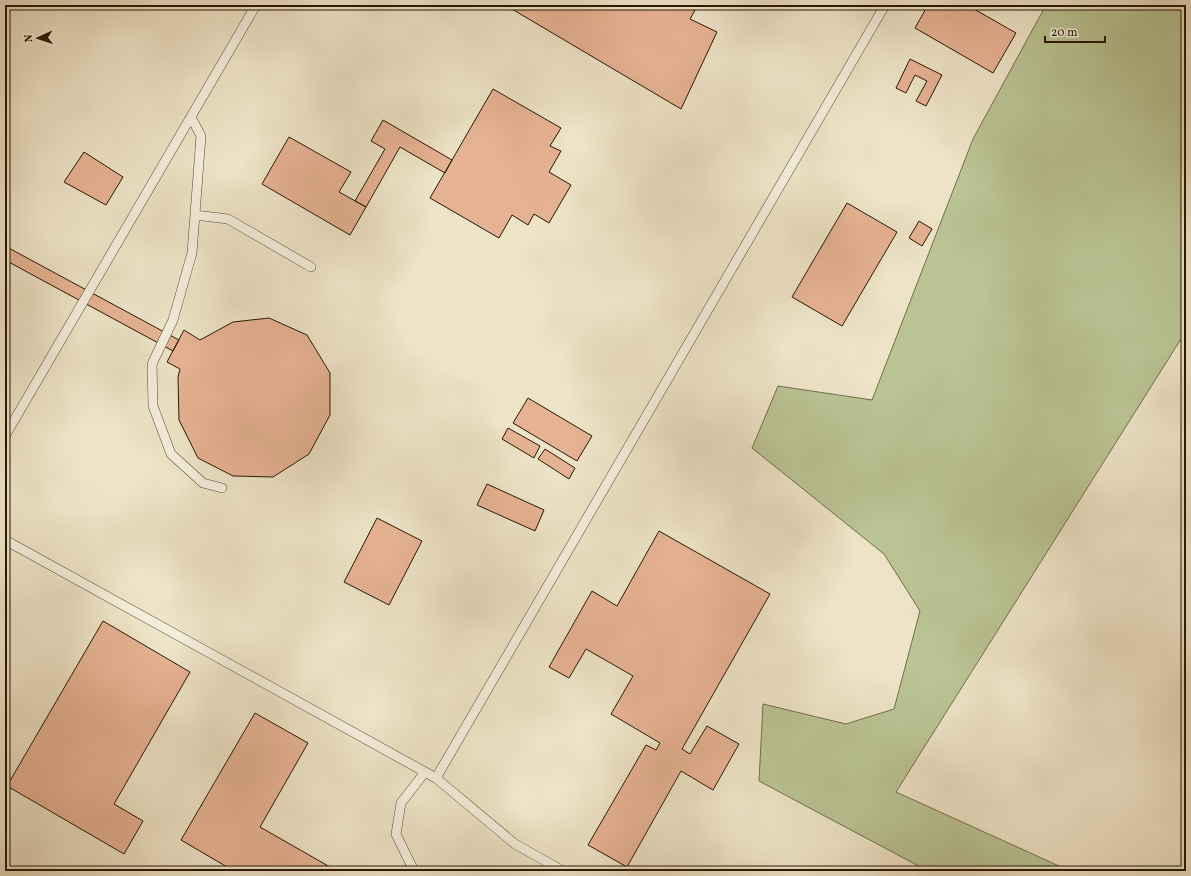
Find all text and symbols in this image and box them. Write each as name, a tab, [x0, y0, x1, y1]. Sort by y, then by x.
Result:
north arrow	[18, 18, 58, 58]
scale bar	[1045, 18, 1105, 44]
text: 20 m	[1051, 25, 1078, 41]
text: N	[22, 34, 37, 43]

